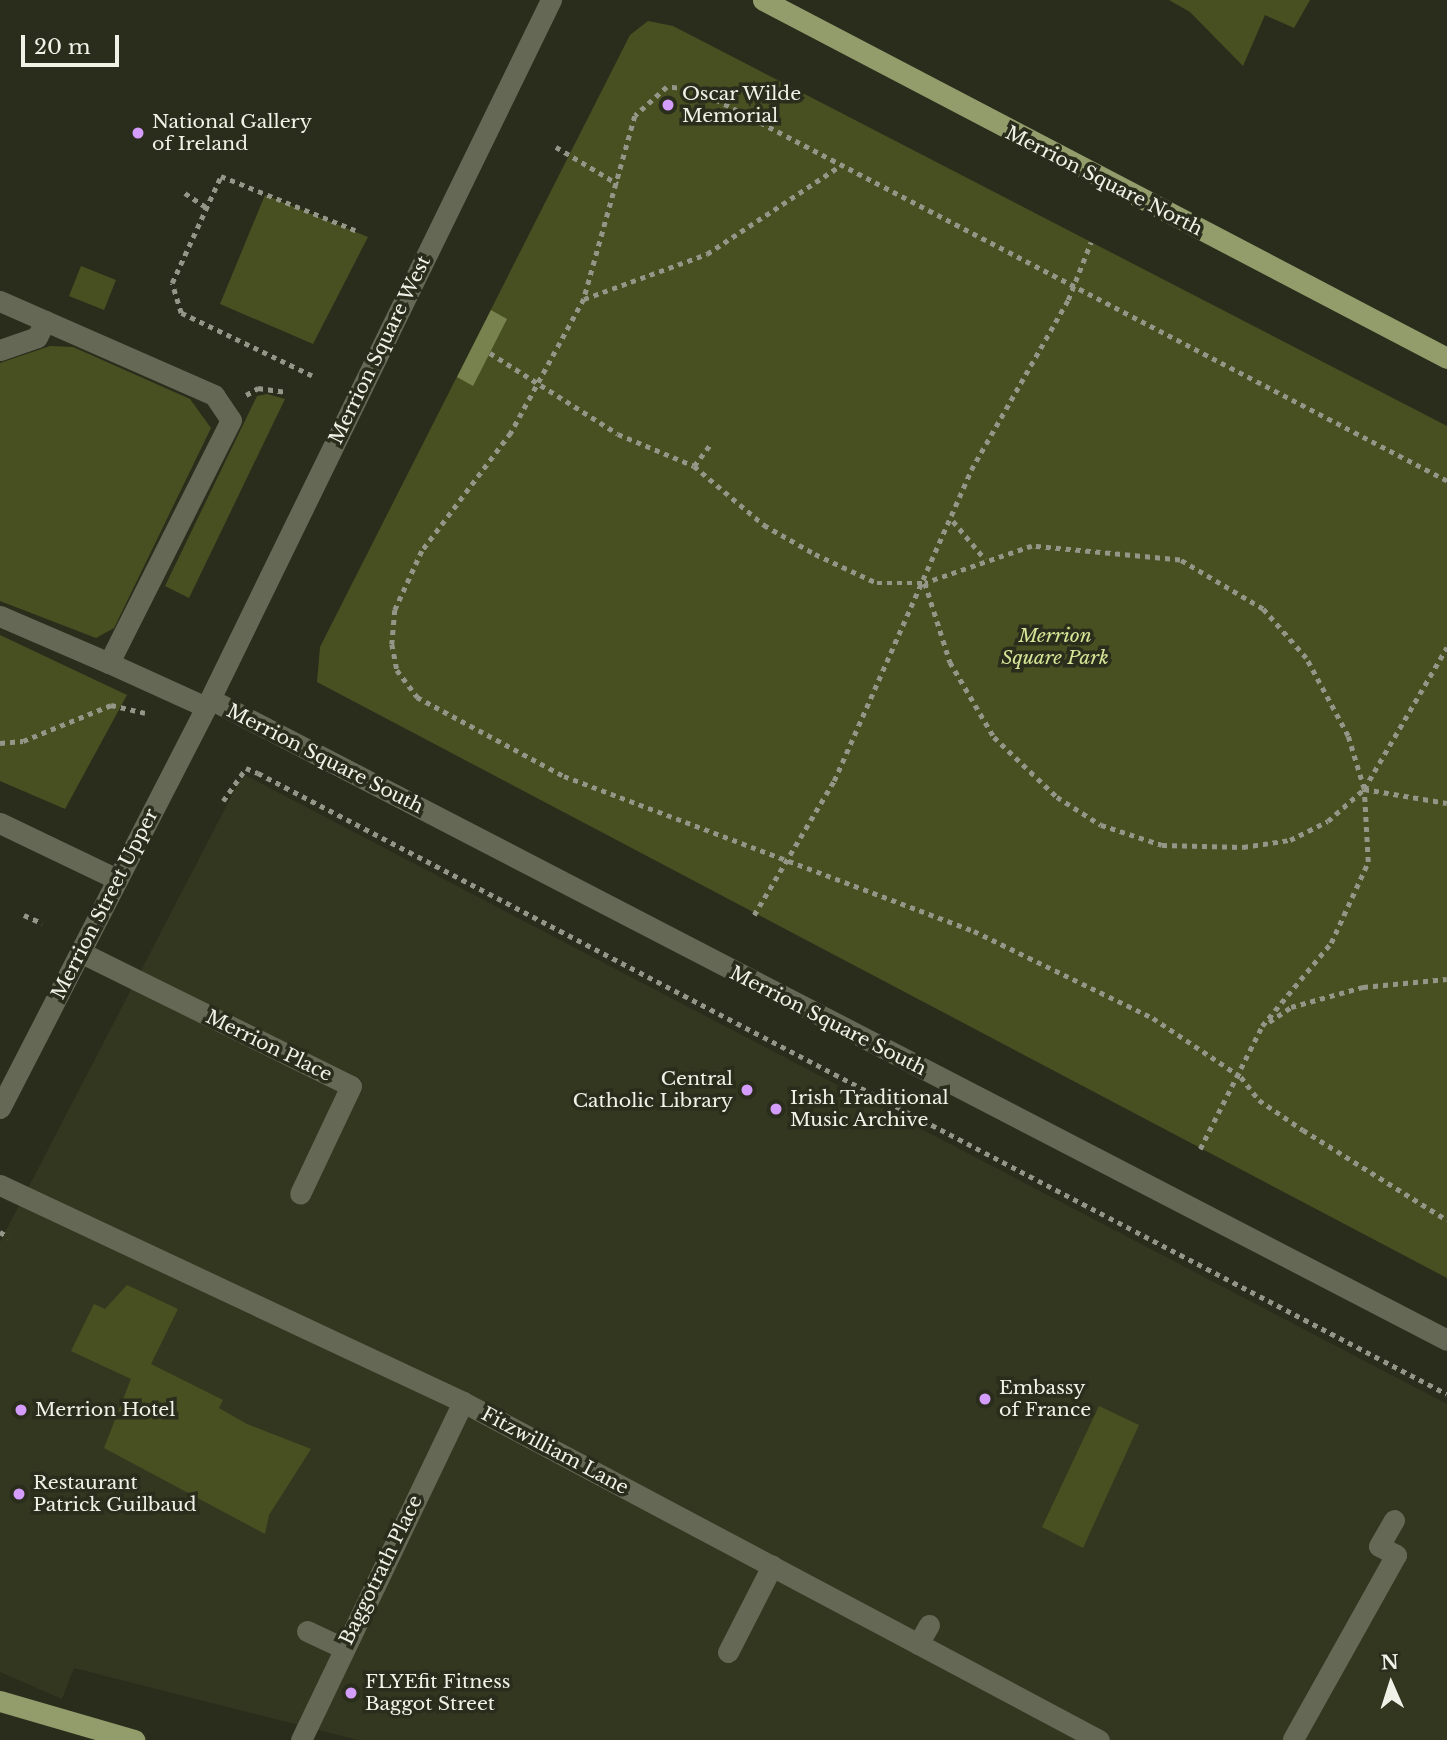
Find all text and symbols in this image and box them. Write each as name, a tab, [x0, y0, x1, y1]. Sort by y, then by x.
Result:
scale bar	[24, 21, 122, 65]
text: 20 m	[34, 34, 91, 60]
place label: Oscar Wilde Memorial	[682, 83, 802, 127]
marker: Oscar Wilde Memorial	[660, 97, 676, 113]
place label: National Gallery of Ireland	[152, 111, 312, 155]
street label: Merrion Square North	[1002, 121, 1206, 241]
marker: National Gallery of Ireland	[130, 125, 146, 141]
street label: Merrion Square West	[324, 252, 436, 448]
park label: Merrion Square Park	[1001, 625, 1109, 669]
street label: Merrion Square South	[223, 699, 427, 819]
street label: Merrion Street Upper	[47, 805, 163, 1003]
street label: Merrion Square South	[726, 961, 930, 1081]
street label: Merrion Place	[202, 1006, 336, 1086]
place label: Central Catholic Library	[573, 1068, 733, 1112]
marker: Central Catholic Library	[739, 1082, 755, 1098]
place label: Irish Traditional Music Archive	[790, 1087, 949, 1131]
marker: Irish Traditional Music Archive	[768, 1101, 784, 1117]
place label: Embassy of France	[999, 1377, 1091, 1421]
marker: Embassy of France	[977, 1391, 993, 1407]
place label: Merrion Hotel	[35, 1399, 175, 1421]
marker: Merrion Hotel	[13, 1402, 29, 1418]
street label: Fitzwilliam Lane	[478, 1403, 632, 1499]
place label: Restaurant Patrick Guilbaud	[33, 1472, 197, 1516]
marker: Restaurant Patrick Guilbaud	[11, 1486, 27, 1502]
street label: Baggotrath Place	[335, 1492, 427, 1648]
north arrow	[1356, 1649, 1426, 1719]
text: N	[1380, 1651, 1399, 1674]
place label: FLYEfit Fitness Baggot Street	[365, 1671, 510, 1715]
marker: FLYEfit Fitness Baggot Street	[343, 1685, 359, 1701]

